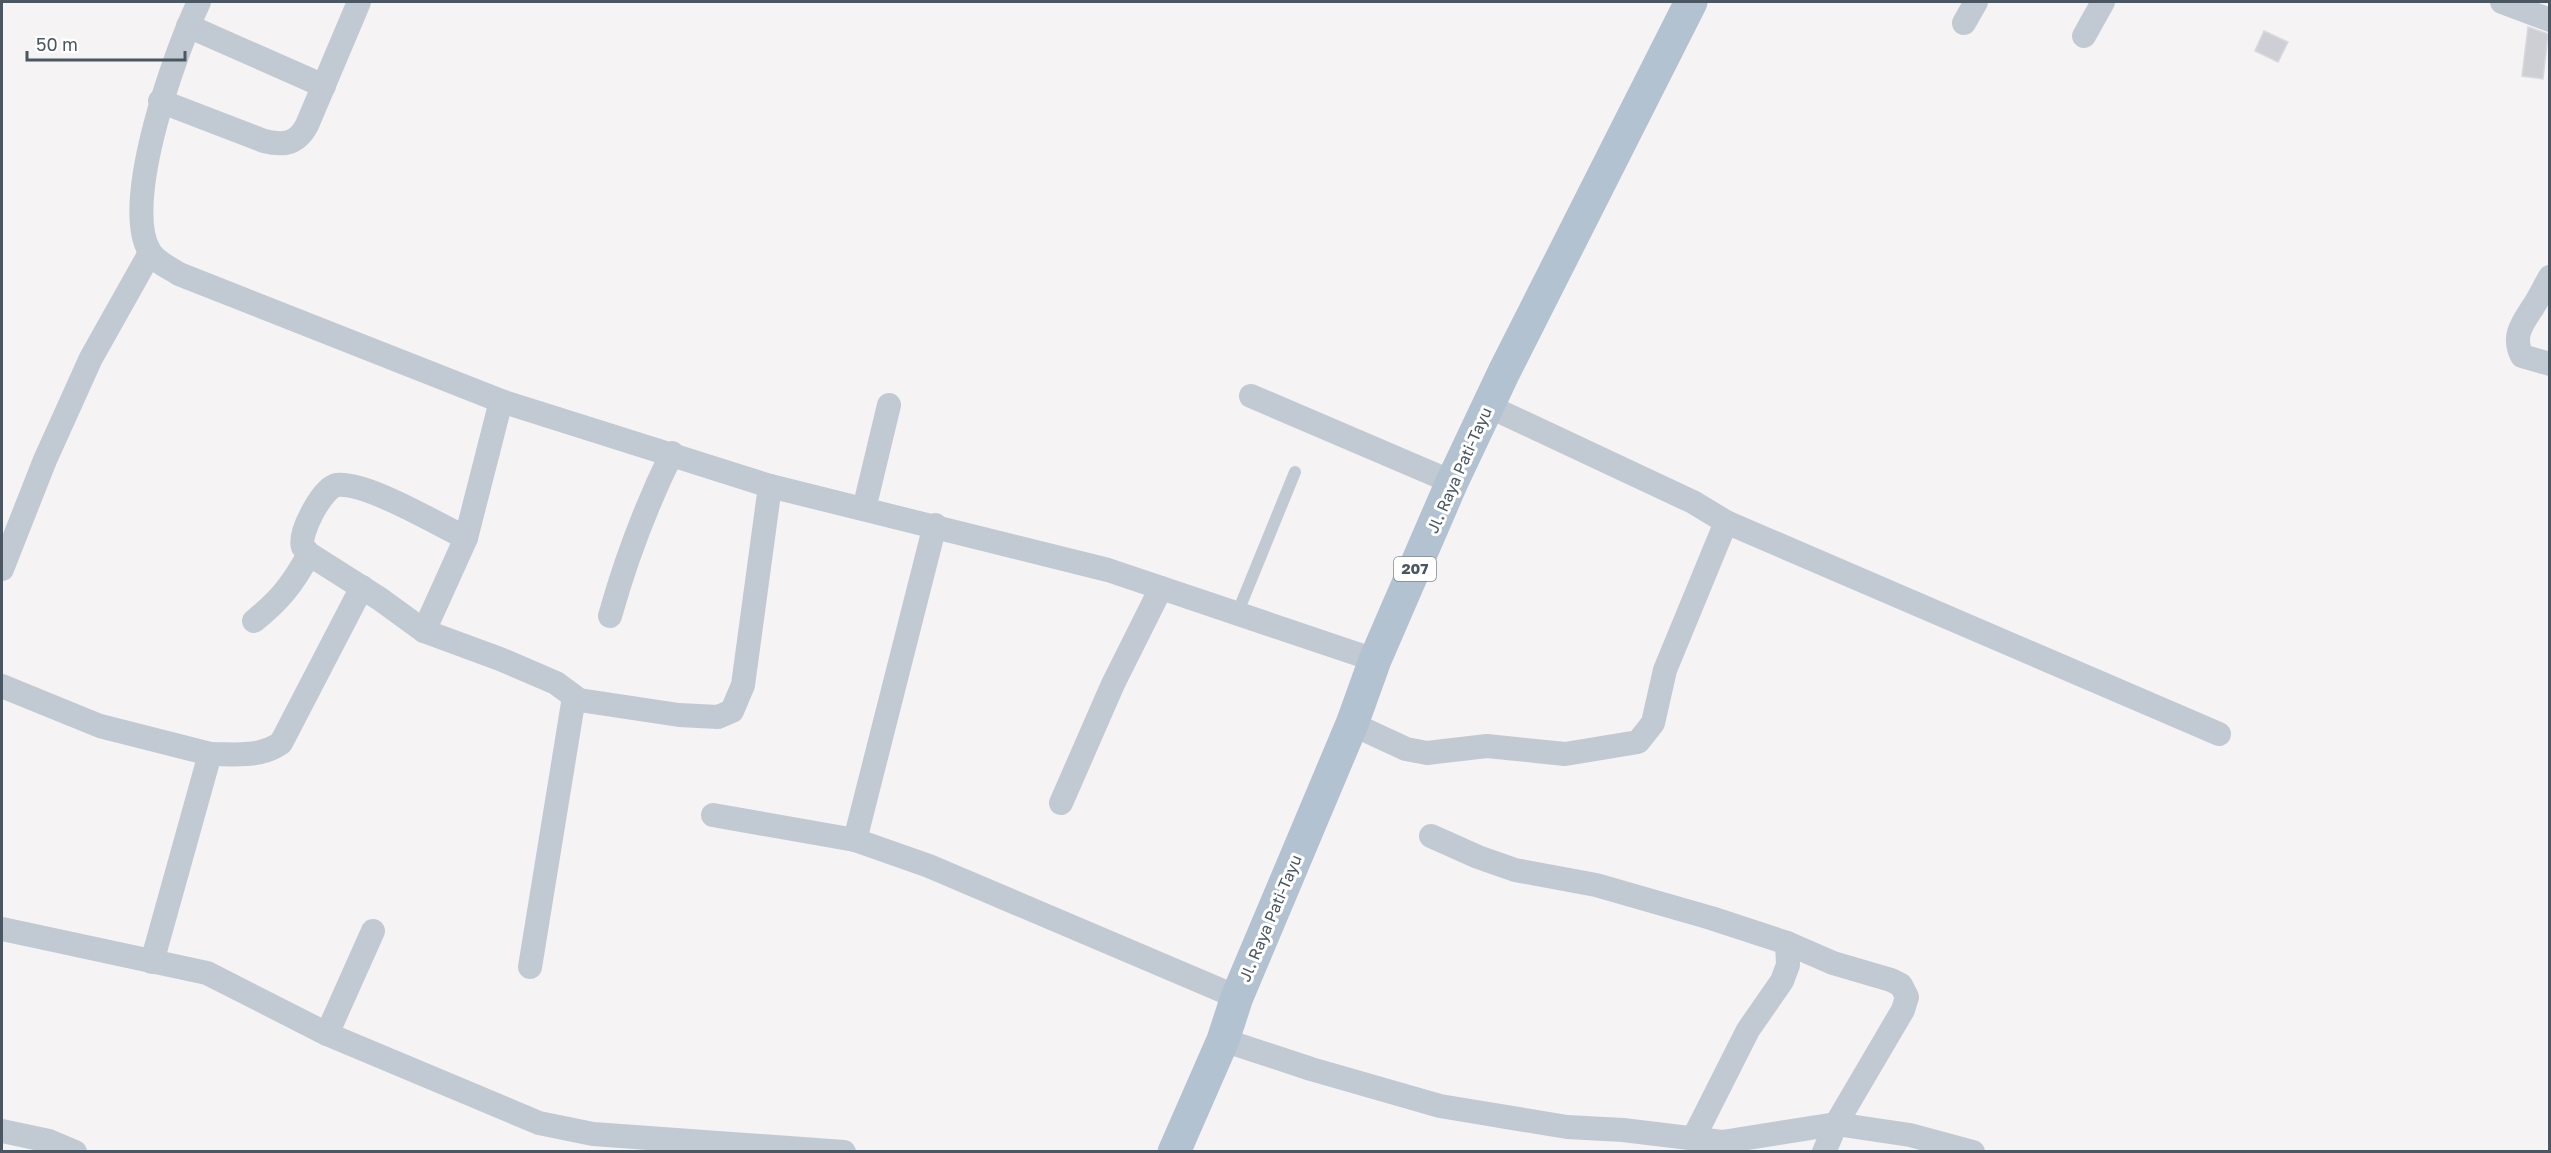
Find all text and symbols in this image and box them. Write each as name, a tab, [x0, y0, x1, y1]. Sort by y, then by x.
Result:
scale bar	[27, 24, 184, 62]
text: 50 m	[36, 33, 78, 55]
street label: Jl. Raya Pati-Tayu	[1422, 404, 1496, 536]
road number: 207	[1394, 557, 1436, 581]
street label: Jl. Raya Pati-Tayu	[1234, 852, 1306, 984]

